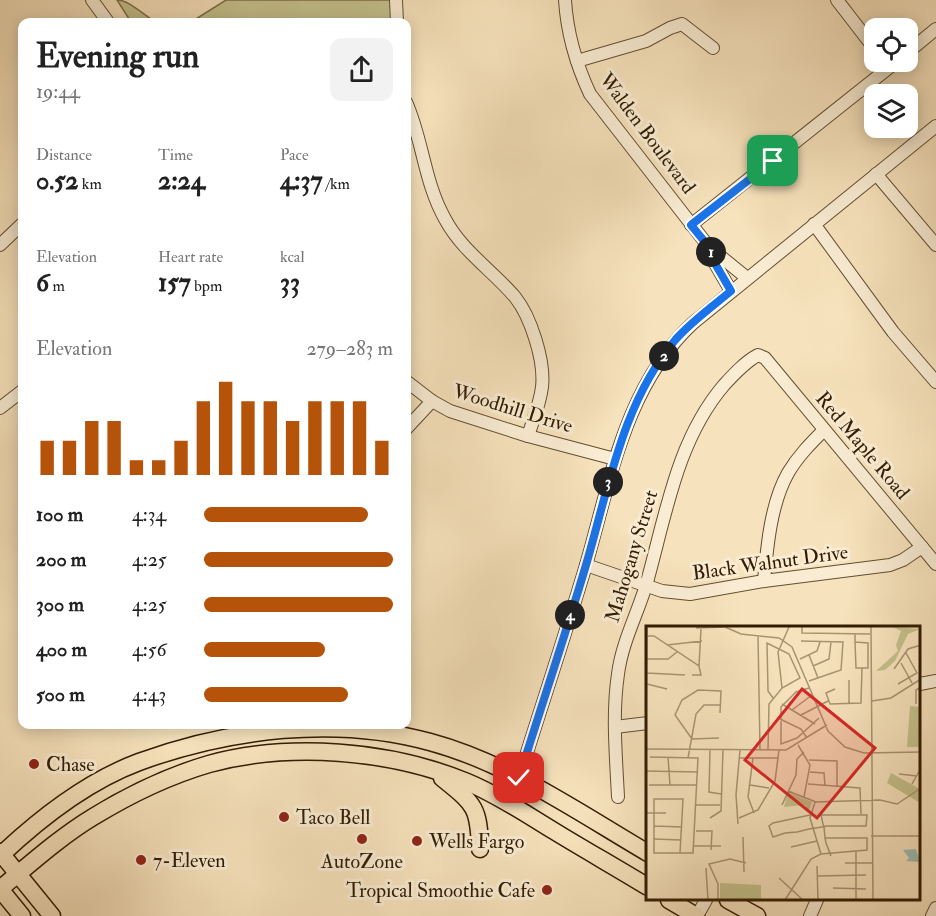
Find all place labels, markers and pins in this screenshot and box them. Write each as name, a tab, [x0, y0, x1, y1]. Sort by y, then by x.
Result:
pin	[747, 135, 798, 186]
pin: 1	[696, 237, 726, 267]
pin: 2	[649, 341, 679, 371]
pin: 3	[593, 467, 623, 497]
pin: 4	[555, 600, 585, 630]
place label: Chase	[46, 752, 95, 777]
pin	[493, 752, 544, 803]
marker: Chase	[27, 757, 41, 771]
place label: Taco Bell	[296, 805, 370, 830]
marker: Taco Bell	[277, 810, 291, 824]
place label: Wells Fargo	[428, 829, 524, 854]
marker: AutoZone	[355, 832, 369, 846]
marker: Wells Fargo	[410, 834, 424, 848]
place label: 7-Eleven	[153, 848, 226, 873]
place label: AutoZone	[320, 849, 403, 874]
marker: 7-Eleven	[134, 853, 148, 867]
place label: Tropical Smoothie Cafe	[346, 878, 535, 904]
marker: Tropical Smoothie Cafe	[540, 883, 554, 897]

